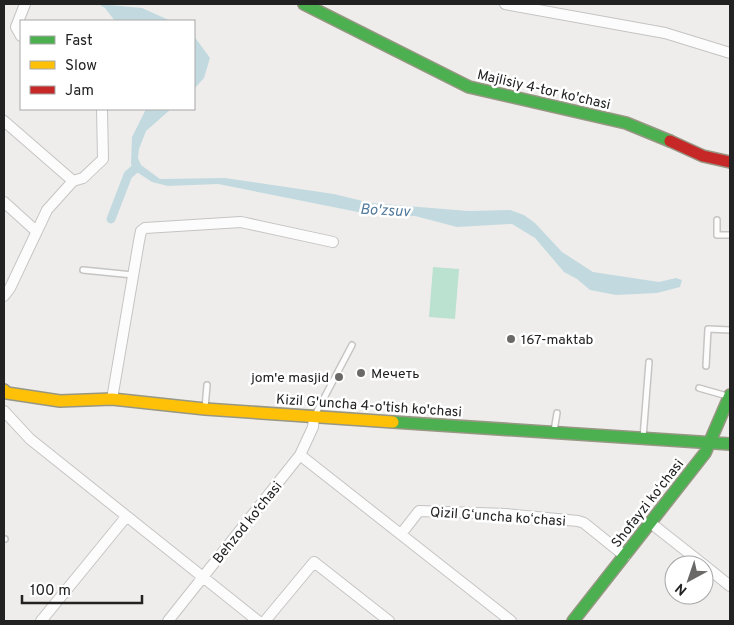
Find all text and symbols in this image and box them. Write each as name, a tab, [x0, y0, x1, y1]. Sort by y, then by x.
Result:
legend	[20, 20, 195, 110]
text: Fast	[65, 32, 93, 51]
text: Slow	[65, 57, 97, 76]
street label: Majlisiy 4-tor ko'chasi	[475, 67, 612, 114]
text: Jam	[65, 82, 94, 101]
water label: Bo'zsuv	[359, 201, 412, 222]
place label: 167-maktab	[521, 332, 594, 349]
marker: 167-maktab	[505, 333, 517, 345]
place label: Мечеть	[371, 366, 419, 383]
marker: Мечеть	[355, 367, 367, 379]
place label: jom'e masjid	[250, 370, 329, 387]
marker: jom'e masjid	[333, 371, 345, 383]
street label: Kizil G'uncha 4-o'tish ko'chasi	[275, 392, 462, 421]
street label: Shofayzi koʻchasi	[608, 456, 688, 552]
street label: Behzod ko‘chasi	[210, 479, 286, 567]
street label: Qizil Gʻuncha koʻchasi	[429, 504, 566, 531]
north arrow	[664, 555, 714, 605]
scale bar	[22, 572, 142, 604]
text: N	[672, 579, 691, 599]
text: 100 m	[30, 582, 71, 601]

